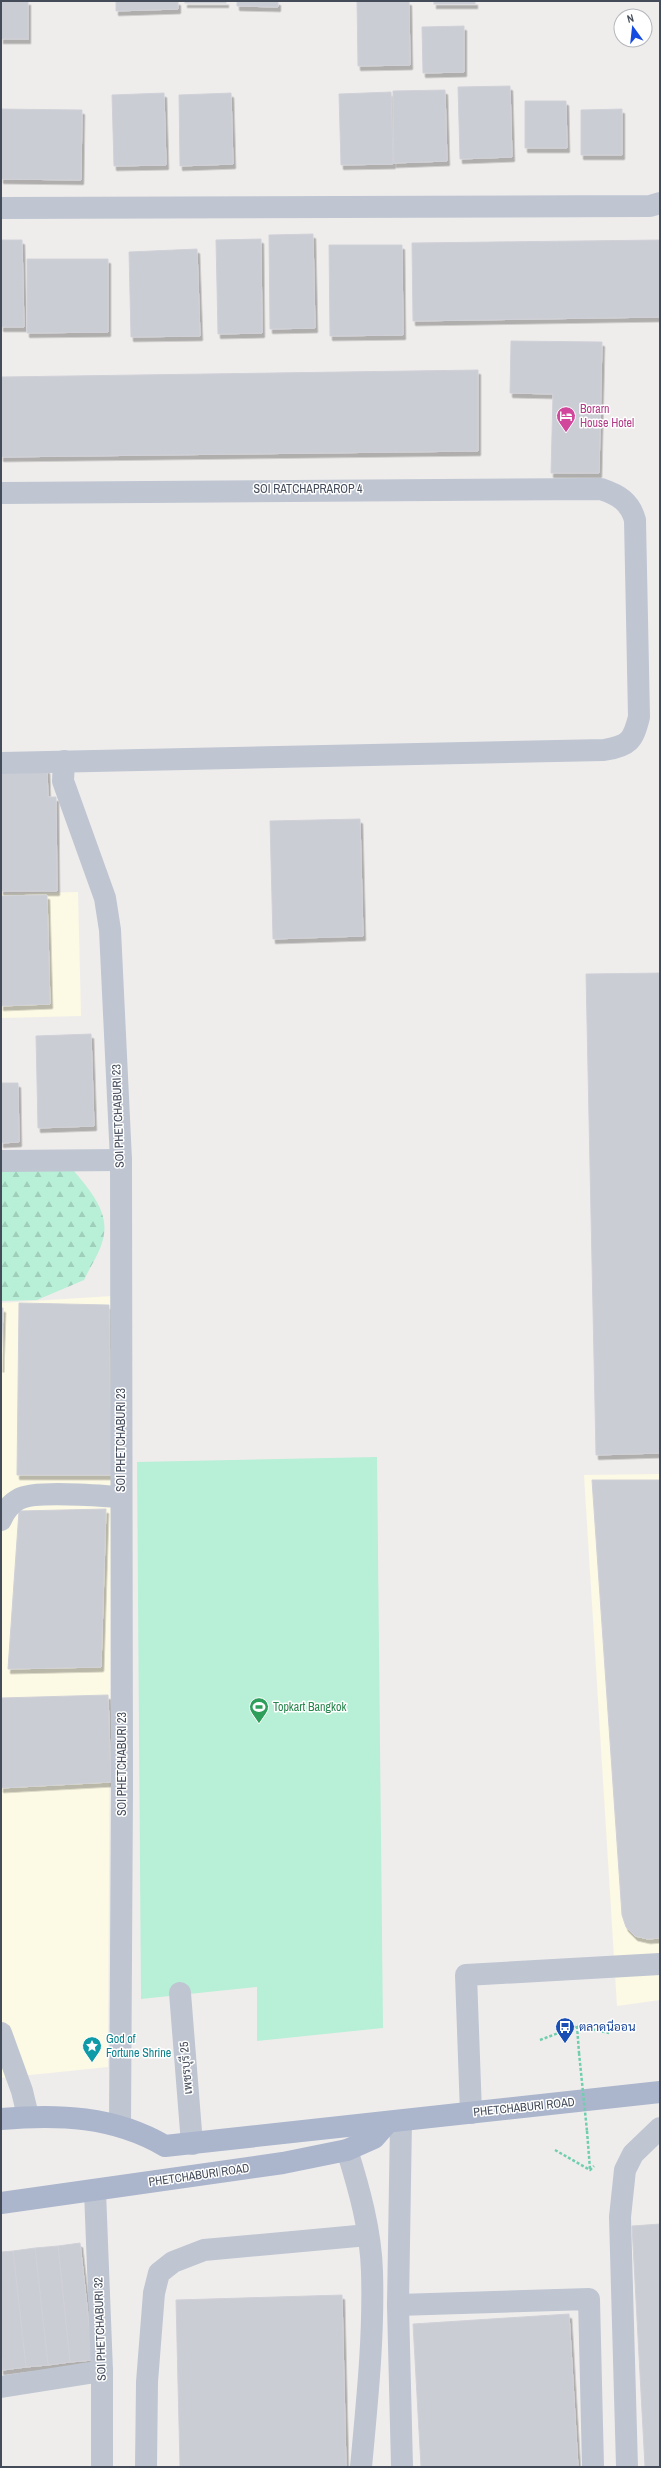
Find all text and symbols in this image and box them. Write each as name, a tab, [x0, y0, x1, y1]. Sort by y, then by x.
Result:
north arrow	[613, 8, 653, 48]
text: N	[625, 11, 635, 26]
place label: Borarn House Hotel	[580, 401, 634, 431]
hotel icon: Borarn House Hotel	[555, 405, 577, 433]
street label: SOI RATCHAPRAROP 4	[253, 481, 363, 497]
street label: SOI PHETCHABURI 23	[108, 1064, 128, 1168]
street label: SOI PHETCHABURI 23	[113, 1388, 129, 1492]
sports icon: Topkart Bangkok	[248, 1696, 270, 1724]
place label: Topkart Bangkok	[273, 1699, 346, 1715]
street label: SOI PHETCHABURI 23	[114, 1712, 130, 1816]
bus stop icon: ตลาดนีออน	[554, 2016, 576, 2044]
place label: ตลาดนีออน	[579, 2019, 636, 2035]
place label: God of Fortune Shrine	[106, 2031, 171, 2061]
place icon: God of Fortune Shrine	[81, 2035, 103, 2063]
street label: เพชรบุรี 25	[176, 2040, 197, 2095]
street label: PHETCHABURI ROAD	[473, 2094, 575, 2120]
street label: PHETCHABURI ROAD	[148, 2160, 250, 2190]
street label: SOI PHETCHABURI 32	[90, 2277, 110, 2381]

